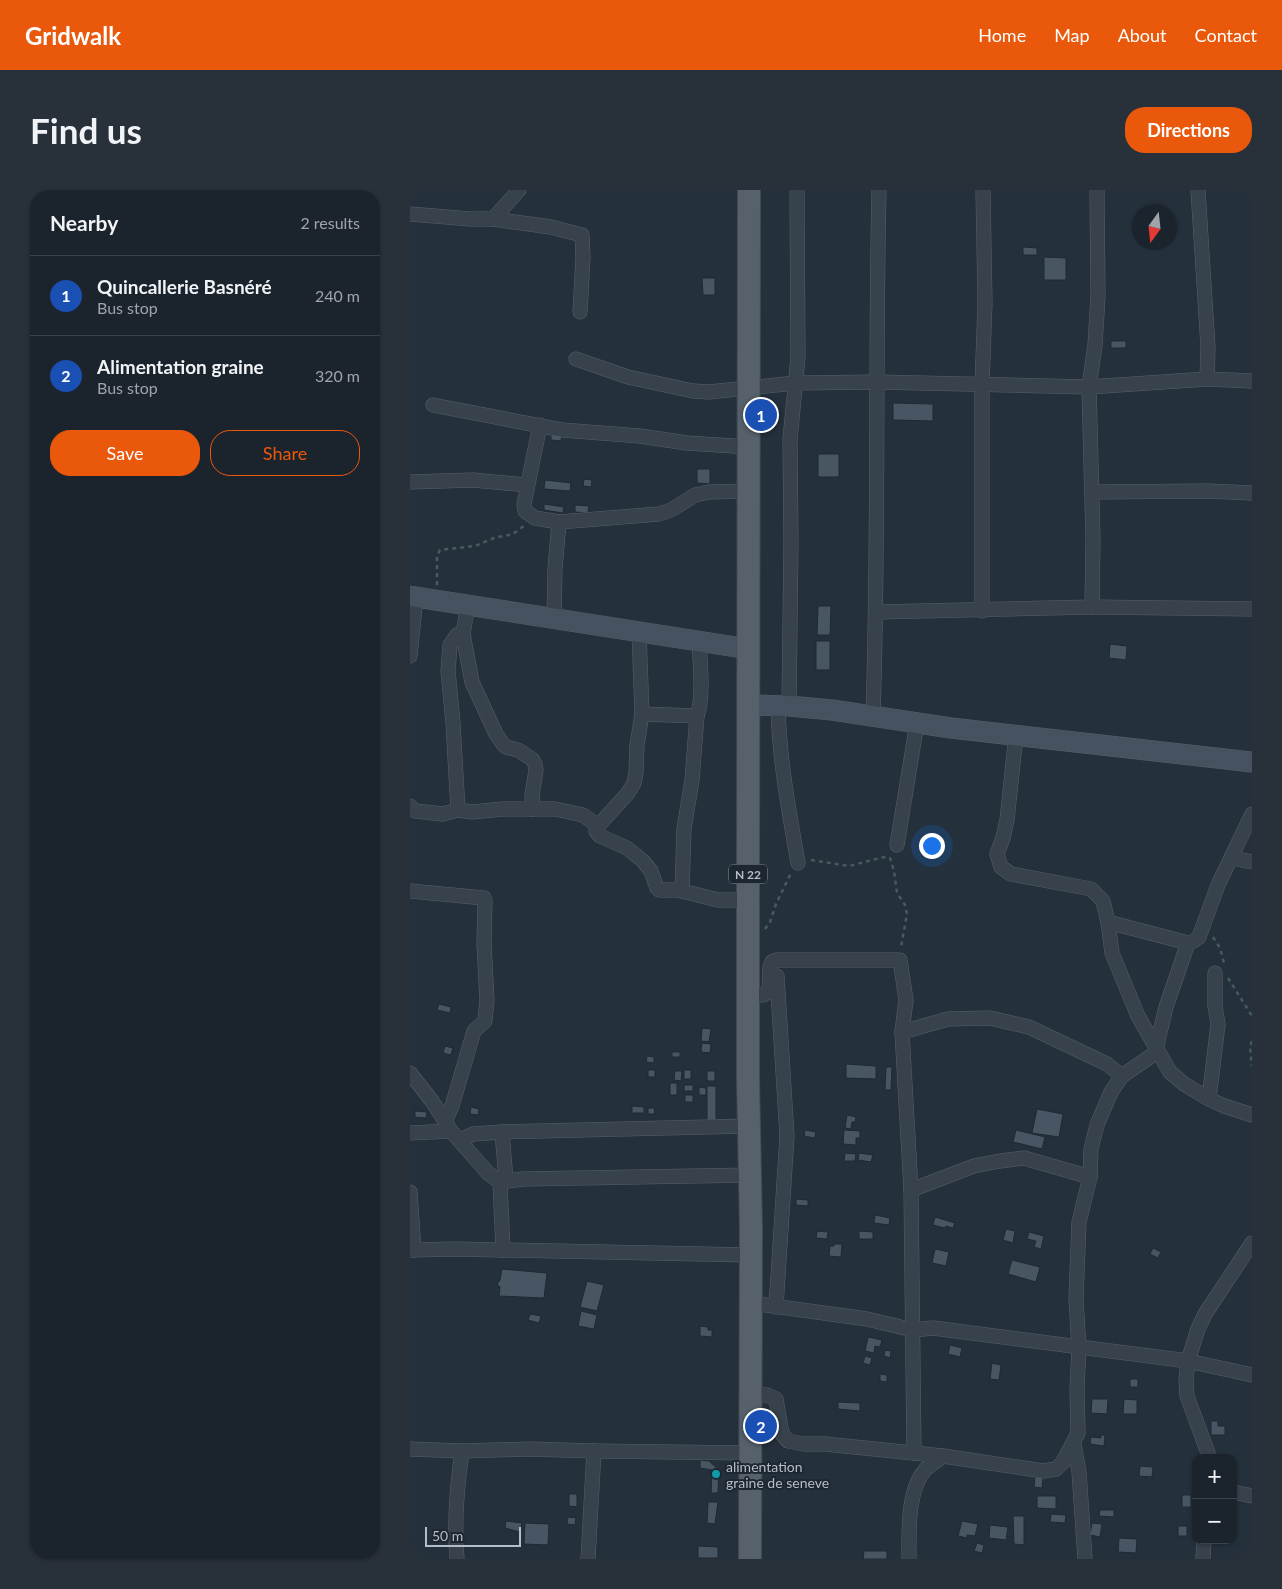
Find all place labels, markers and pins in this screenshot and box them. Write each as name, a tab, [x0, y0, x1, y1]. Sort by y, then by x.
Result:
pin: 1	[745, 396, 777, 434]
pin: 2	[745, 1407, 777, 1445]
place label: alimentation graine de seneve	[726, 1458, 829, 1491]
marker: alimentation graine de seneve	[710, 1468, 722, 1480]

